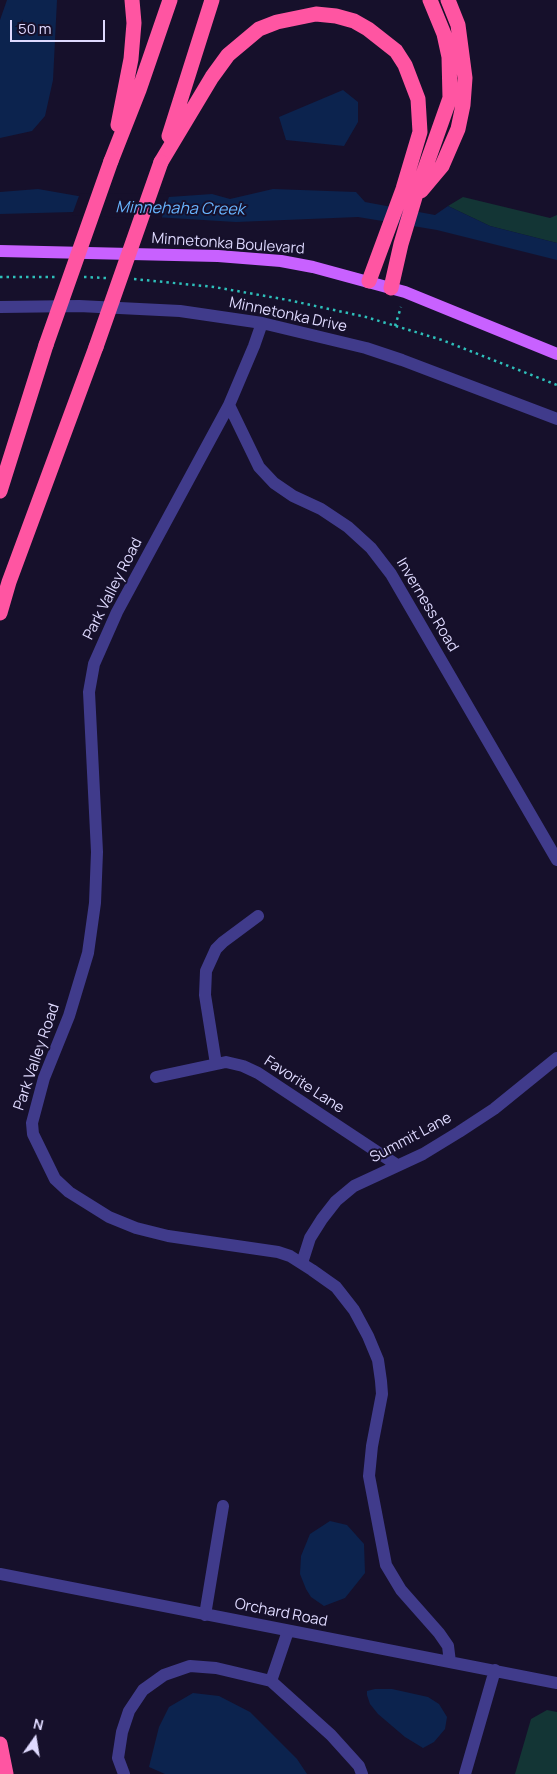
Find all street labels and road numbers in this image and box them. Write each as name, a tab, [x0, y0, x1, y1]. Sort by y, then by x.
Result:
street label: Minnetonka Boulevard	[151, 230, 305, 258]
street label: Minnetonka Drive	[227, 294, 349, 336]
street label: Park Valley Road	[80, 535, 146, 643]
street label: Inverness Road	[392, 555, 462, 655]
street label: Park Valley Road	[10, 1001, 64, 1113]
street label: Favorite Lane	[261, 1053, 347, 1117]
street label: Summit Lane	[367, 1109, 455, 1167]
street label: Orchard Road	[233, 1595, 329, 1631]

